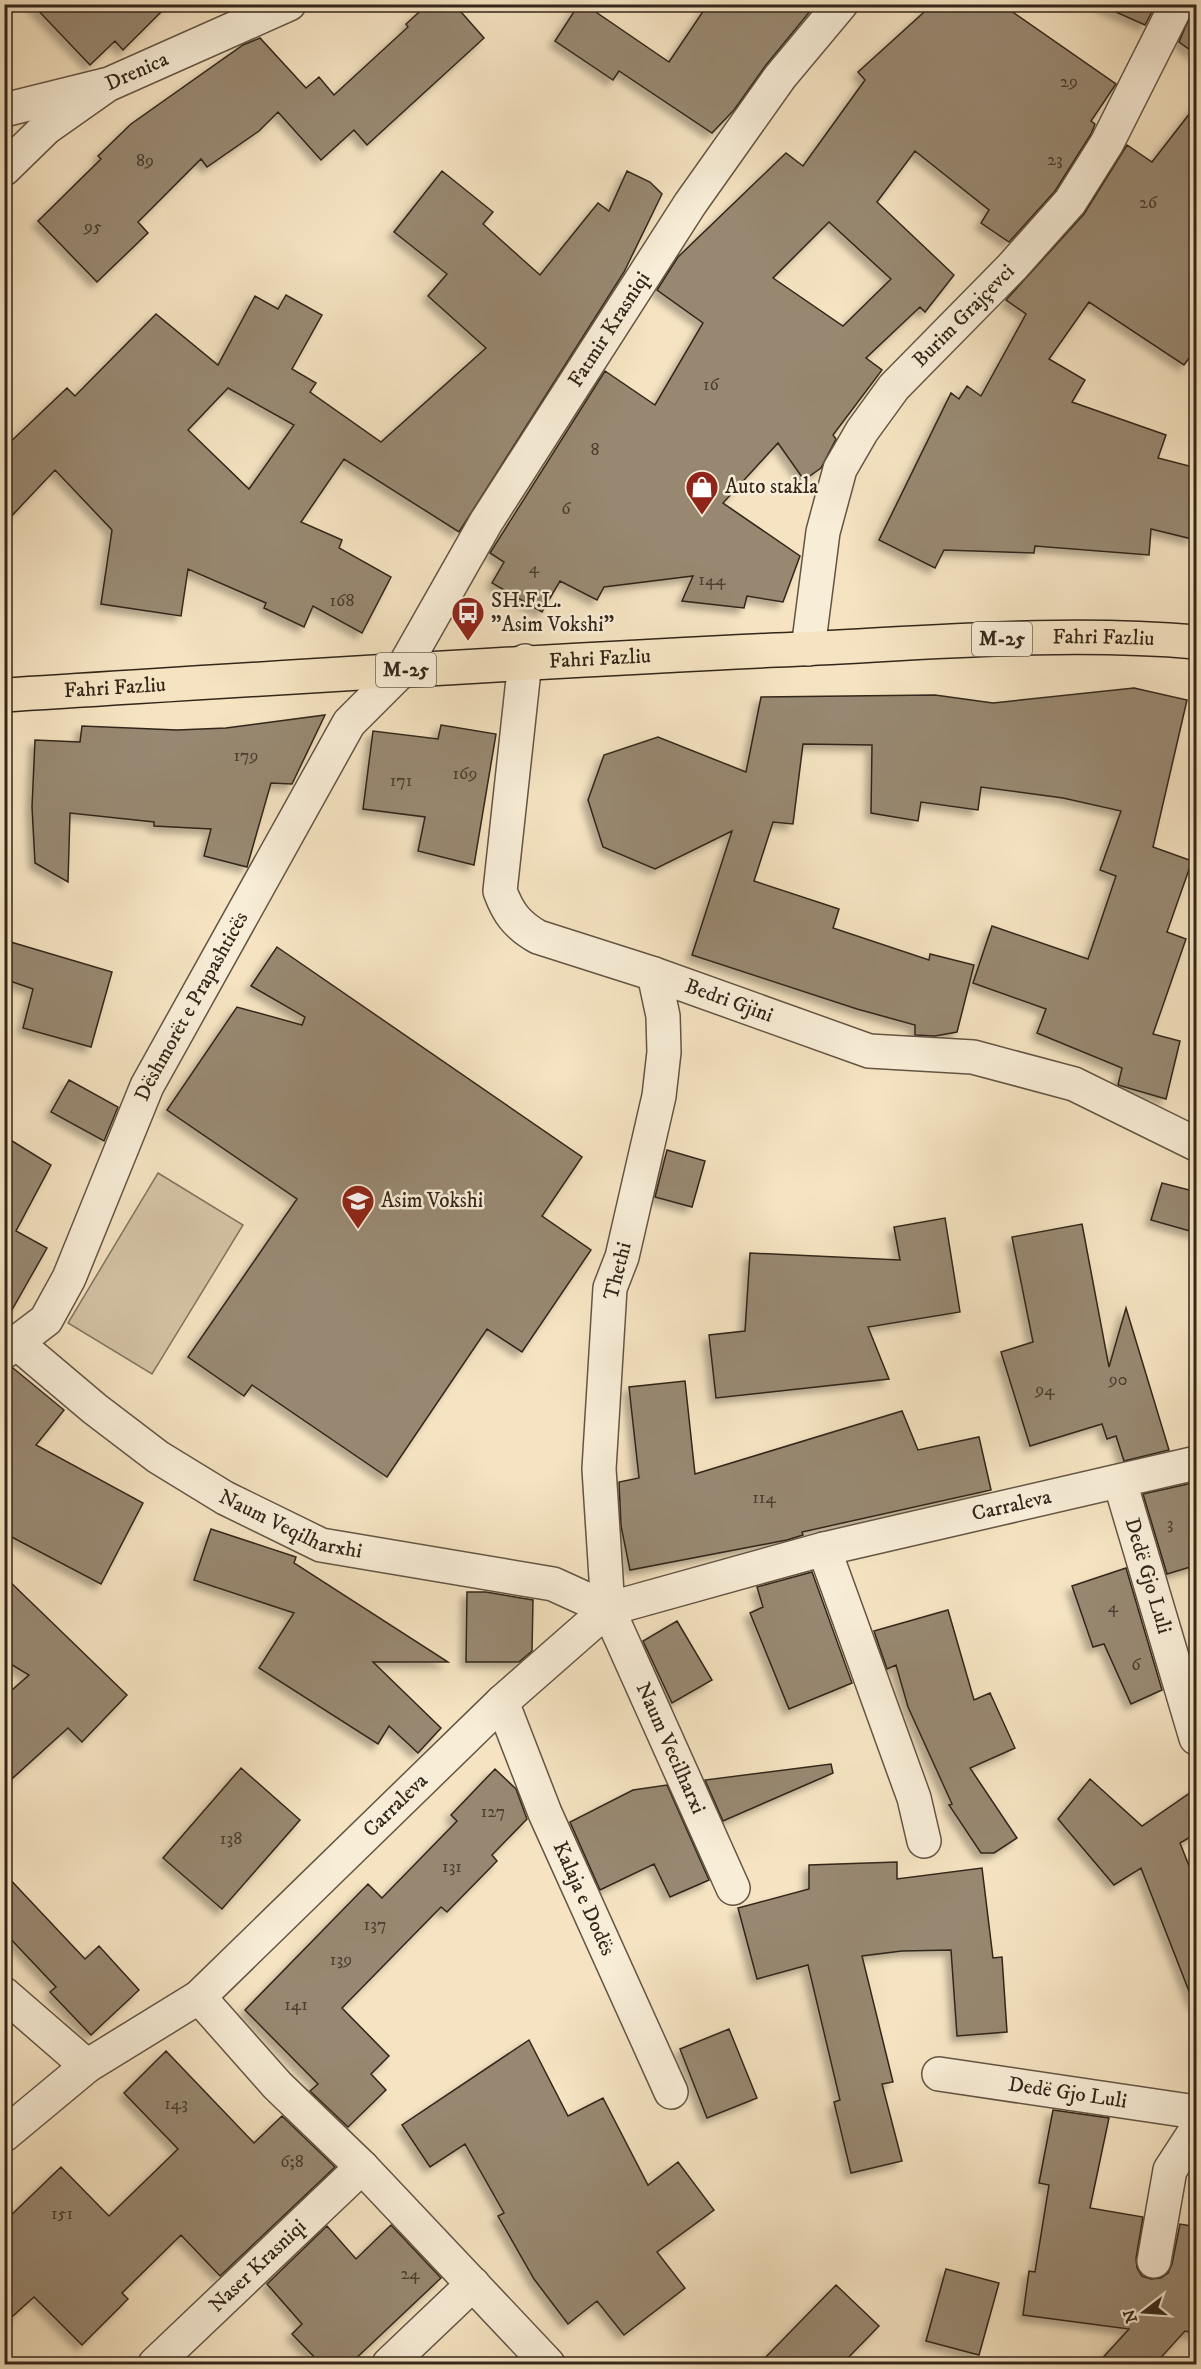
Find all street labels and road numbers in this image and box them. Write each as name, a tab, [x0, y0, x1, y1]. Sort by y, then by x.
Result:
street label: Drenica	[101, 46, 173, 97]
street label: Burim Grajçevci	[907, 259, 1020, 373]
street label: Fatmir Krasniqi	[563, 267, 656, 392]
road number: M-25	[972, 622, 1032, 656]
street label: Fahri Fazliu	[1052, 624, 1155, 652]
street label: Fahri Fazliu	[548, 643, 652, 675]
road number: M-25	[376, 653, 436, 687]
street label: Fahri Fazliu	[63, 672, 167, 704]
street label: Dëshmorët e Prapashticës	[129, 907, 254, 1105]
street label: Bedri Gjini	[681, 973, 777, 1029]
street label: Thethi	[598, 1239, 638, 1303]
street label: Naum Veqilharxhi	[215, 1484, 364, 1565]
street label: Carraleva	[969, 1484, 1054, 1527]
street label: Dedë Gjo Luli	[1118, 1515, 1177, 1637]
street label: Naum Vecilharxi	[630, 1679, 711, 1818]
street label: Carraleva	[358, 1768, 434, 1843]
street label: Kalaja e Dodës	[547, 1837, 621, 1960]
street label: Dedë Gjo Luli	[1007, 2071, 1129, 2115]
street label: Naser Krasniqi	[204, 2214, 312, 2318]

